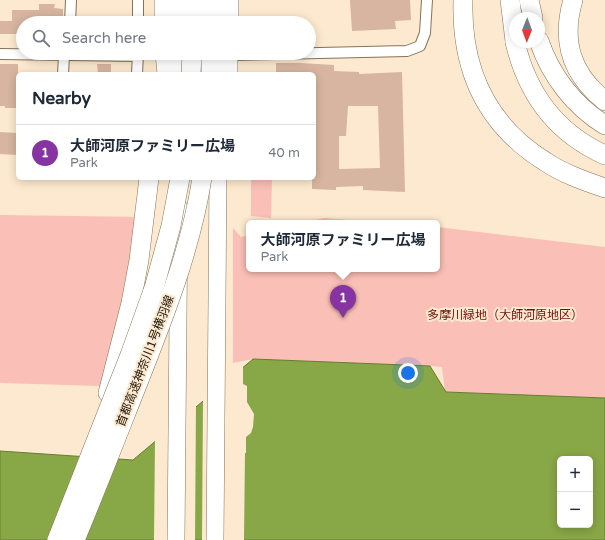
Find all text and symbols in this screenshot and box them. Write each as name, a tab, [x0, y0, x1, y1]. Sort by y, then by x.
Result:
north arrow	[509, 12, 545, 48]
search box	[16, 16, 316, 60]
icon: search	[30, 27, 52, 49]
text: Search here	[62, 29, 146, 47]
text: Nearby	[32, 88, 91, 109]
text: 大師河原ファミリー広場	[70, 137, 235, 155]
text: 1	[41, 145, 49, 161]
text: 40 m	[268, 145, 300, 161]
text: Park	[70, 155, 98, 171]
popup	[246, 220, 440, 272]
text: 大師河原ファミリー広場	[260, 231, 426, 249]
text: Park	[260, 249, 288, 265]
pin: 1	[330, 285, 356, 318]
street label: 首都高速神奈川1号横羽線	[113, 293, 177, 429]
park label: 多摩川緑地（大師河原地区）	[427, 308, 583, 322]
your location	[398, 363, 418, 383]
map controls	[557, 456, 593, 528]
button: +	[557, 456, 593, 492]
button: −	[557, 492, 593, 528]

